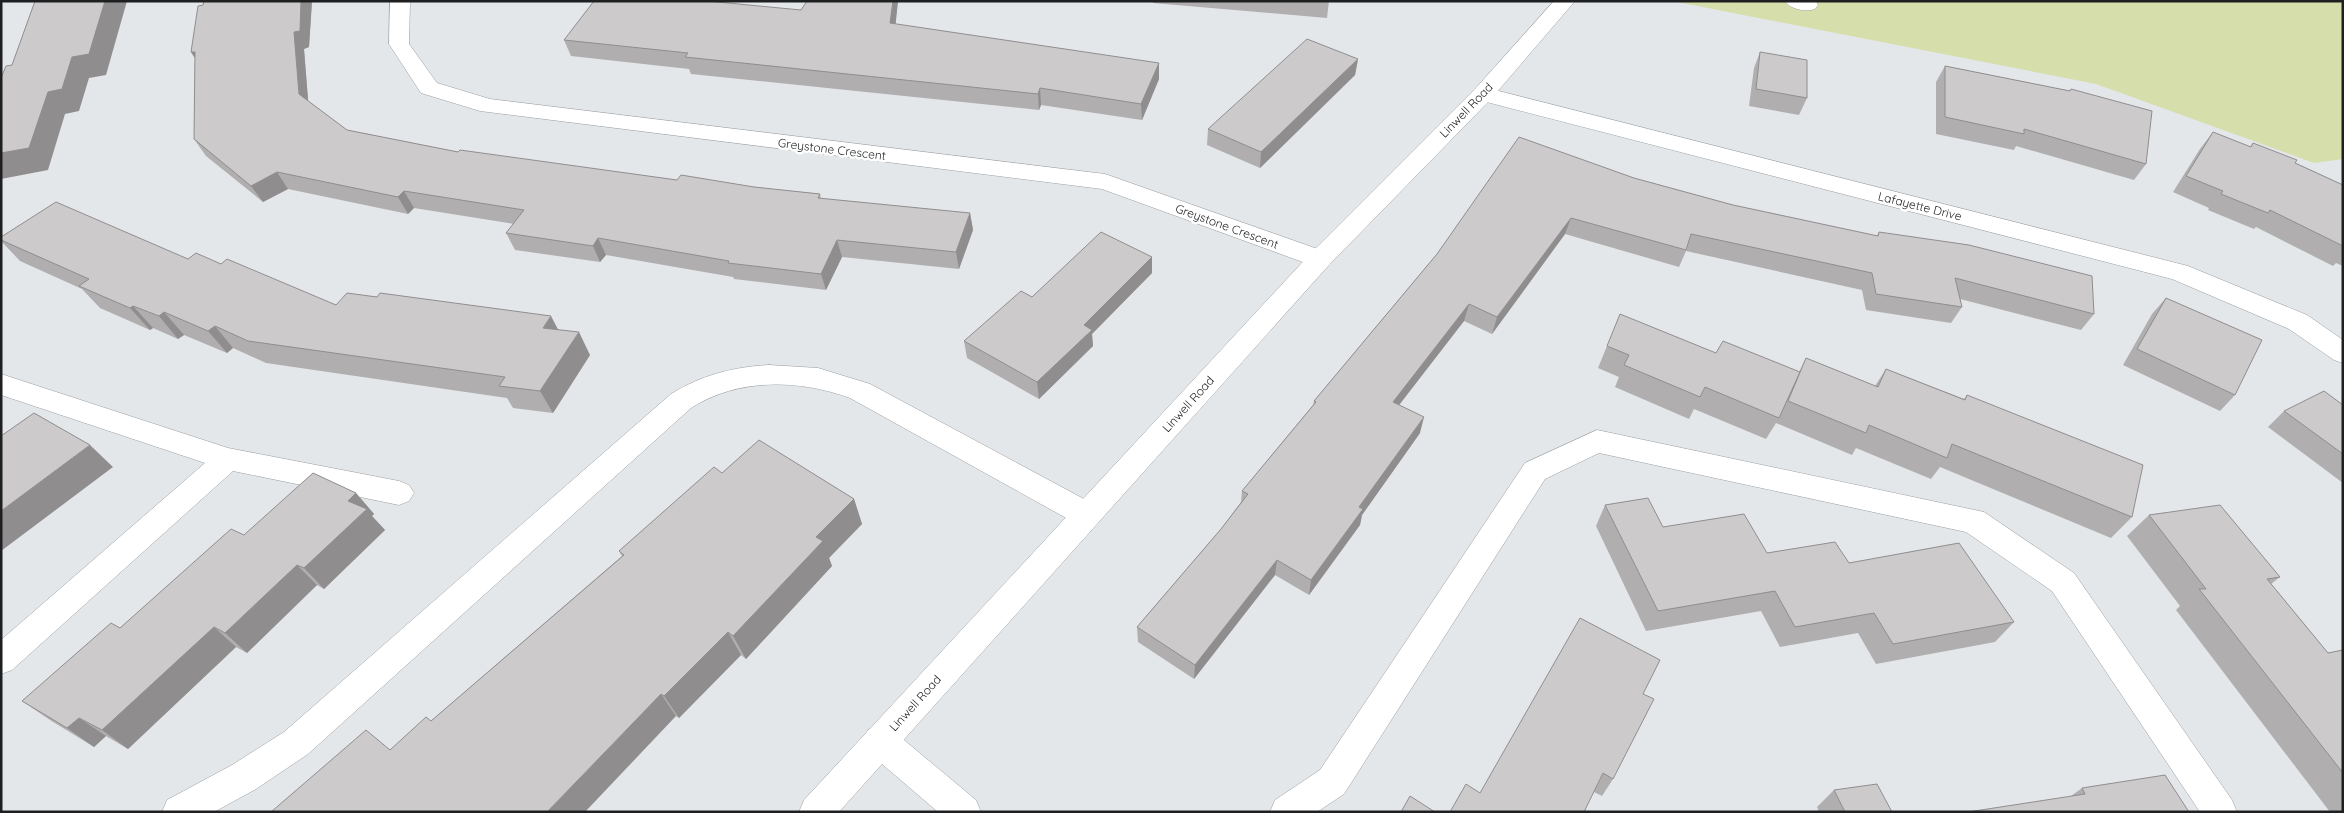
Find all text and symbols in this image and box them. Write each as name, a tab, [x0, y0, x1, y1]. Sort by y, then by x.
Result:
street label: Linwell Road	[1436, 80, 1496, 140]
street label: Greystone Crescent	[777, 135, 887, 163]
street label: Lafayette Drive	[1877, 188, 1964, 224]
street label: Greystone Crescent	[1173, 200, 1281, 252]
street label: Linwell Road	[1159, 373, 1217, 435]
street label: Linwell Road	[886, 672, 944, 734]

